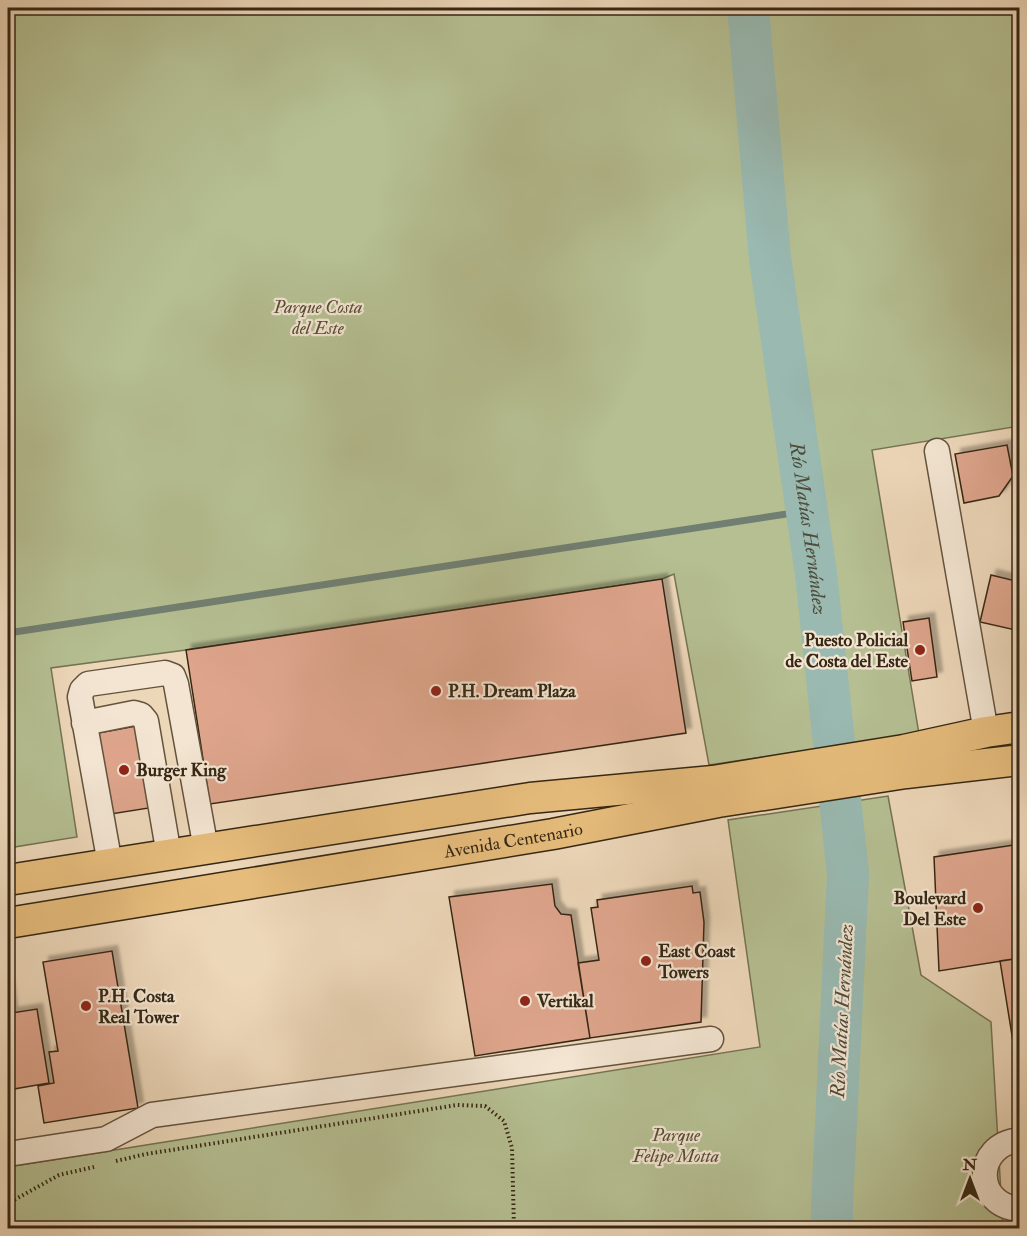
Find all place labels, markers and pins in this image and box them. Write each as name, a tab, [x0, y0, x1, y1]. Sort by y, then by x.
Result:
place label: Puesto Policial de Costa del Este	[786, 629, 908, 673]
marker: Puesto Policial de Costa del Este	[913, 643, 927, 657]
place label: P.H. Dream Plaza	[448, 680, 576, 703]
marker: P.H. Dream Plaza	[429, 684, 443, 698]
place label: Burger King	[136, 759, 227, 782]
marker: Burger King	[117, 763, 131, 777]
place label: Boulevard Del Este	[894, 887, 966, 931]
marker: Boulevard Del Este	[971, 901, 985, 915]
place label: East Coast Towers	[657, 940, 736, 984]
marker: East Coast Towers	[639, 954, 653, 968]
place label: P.H. Costa Real Tower	[98, 985, 179, 1029]
place label: Vertikal	[536, 990, 594, 1013]
marker: Vertikal	[518, 994, 532, 1008]
marker: P.H. Costa Real Tower	[79, 999, 93, 1013]

